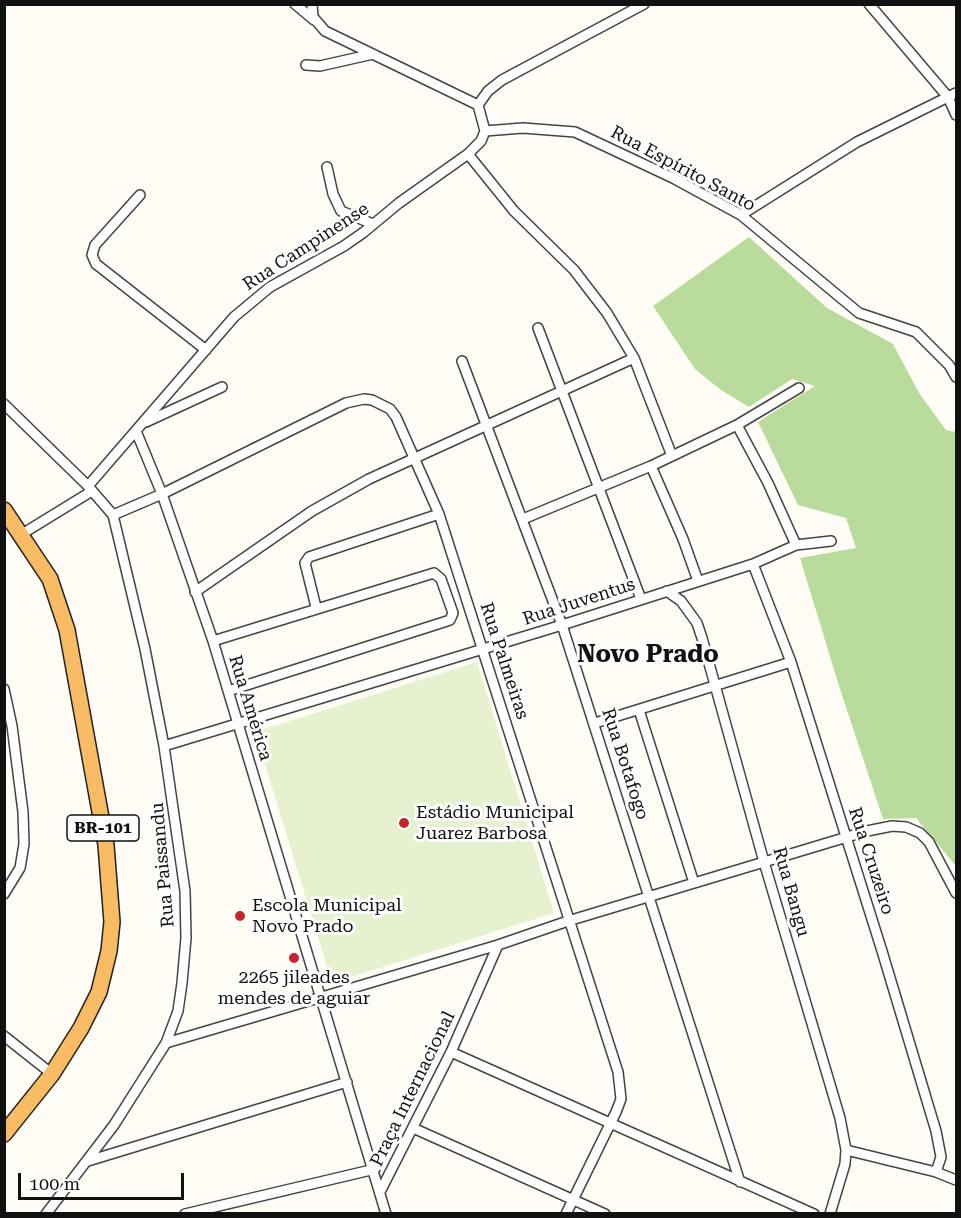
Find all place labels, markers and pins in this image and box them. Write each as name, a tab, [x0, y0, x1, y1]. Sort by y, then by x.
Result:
place label: Estádio Municipal Juarez Barbosa	[416, 802, 574, 844]
marker: Estádio Municipal Juarez Barbosa	[397, 816, 411, 830]
place label: Escola Municipal Novo Prado	[252, 895, 402, 938]
marker: Escola Municipal Novo Prado	[233, 909, 247, 923]
marker: 2265 jileades mendes de aguiar	[287, 951, 301, 965]
place label: 2265 jileades mendes de aguiar	[218, 967, 370, 1010]

